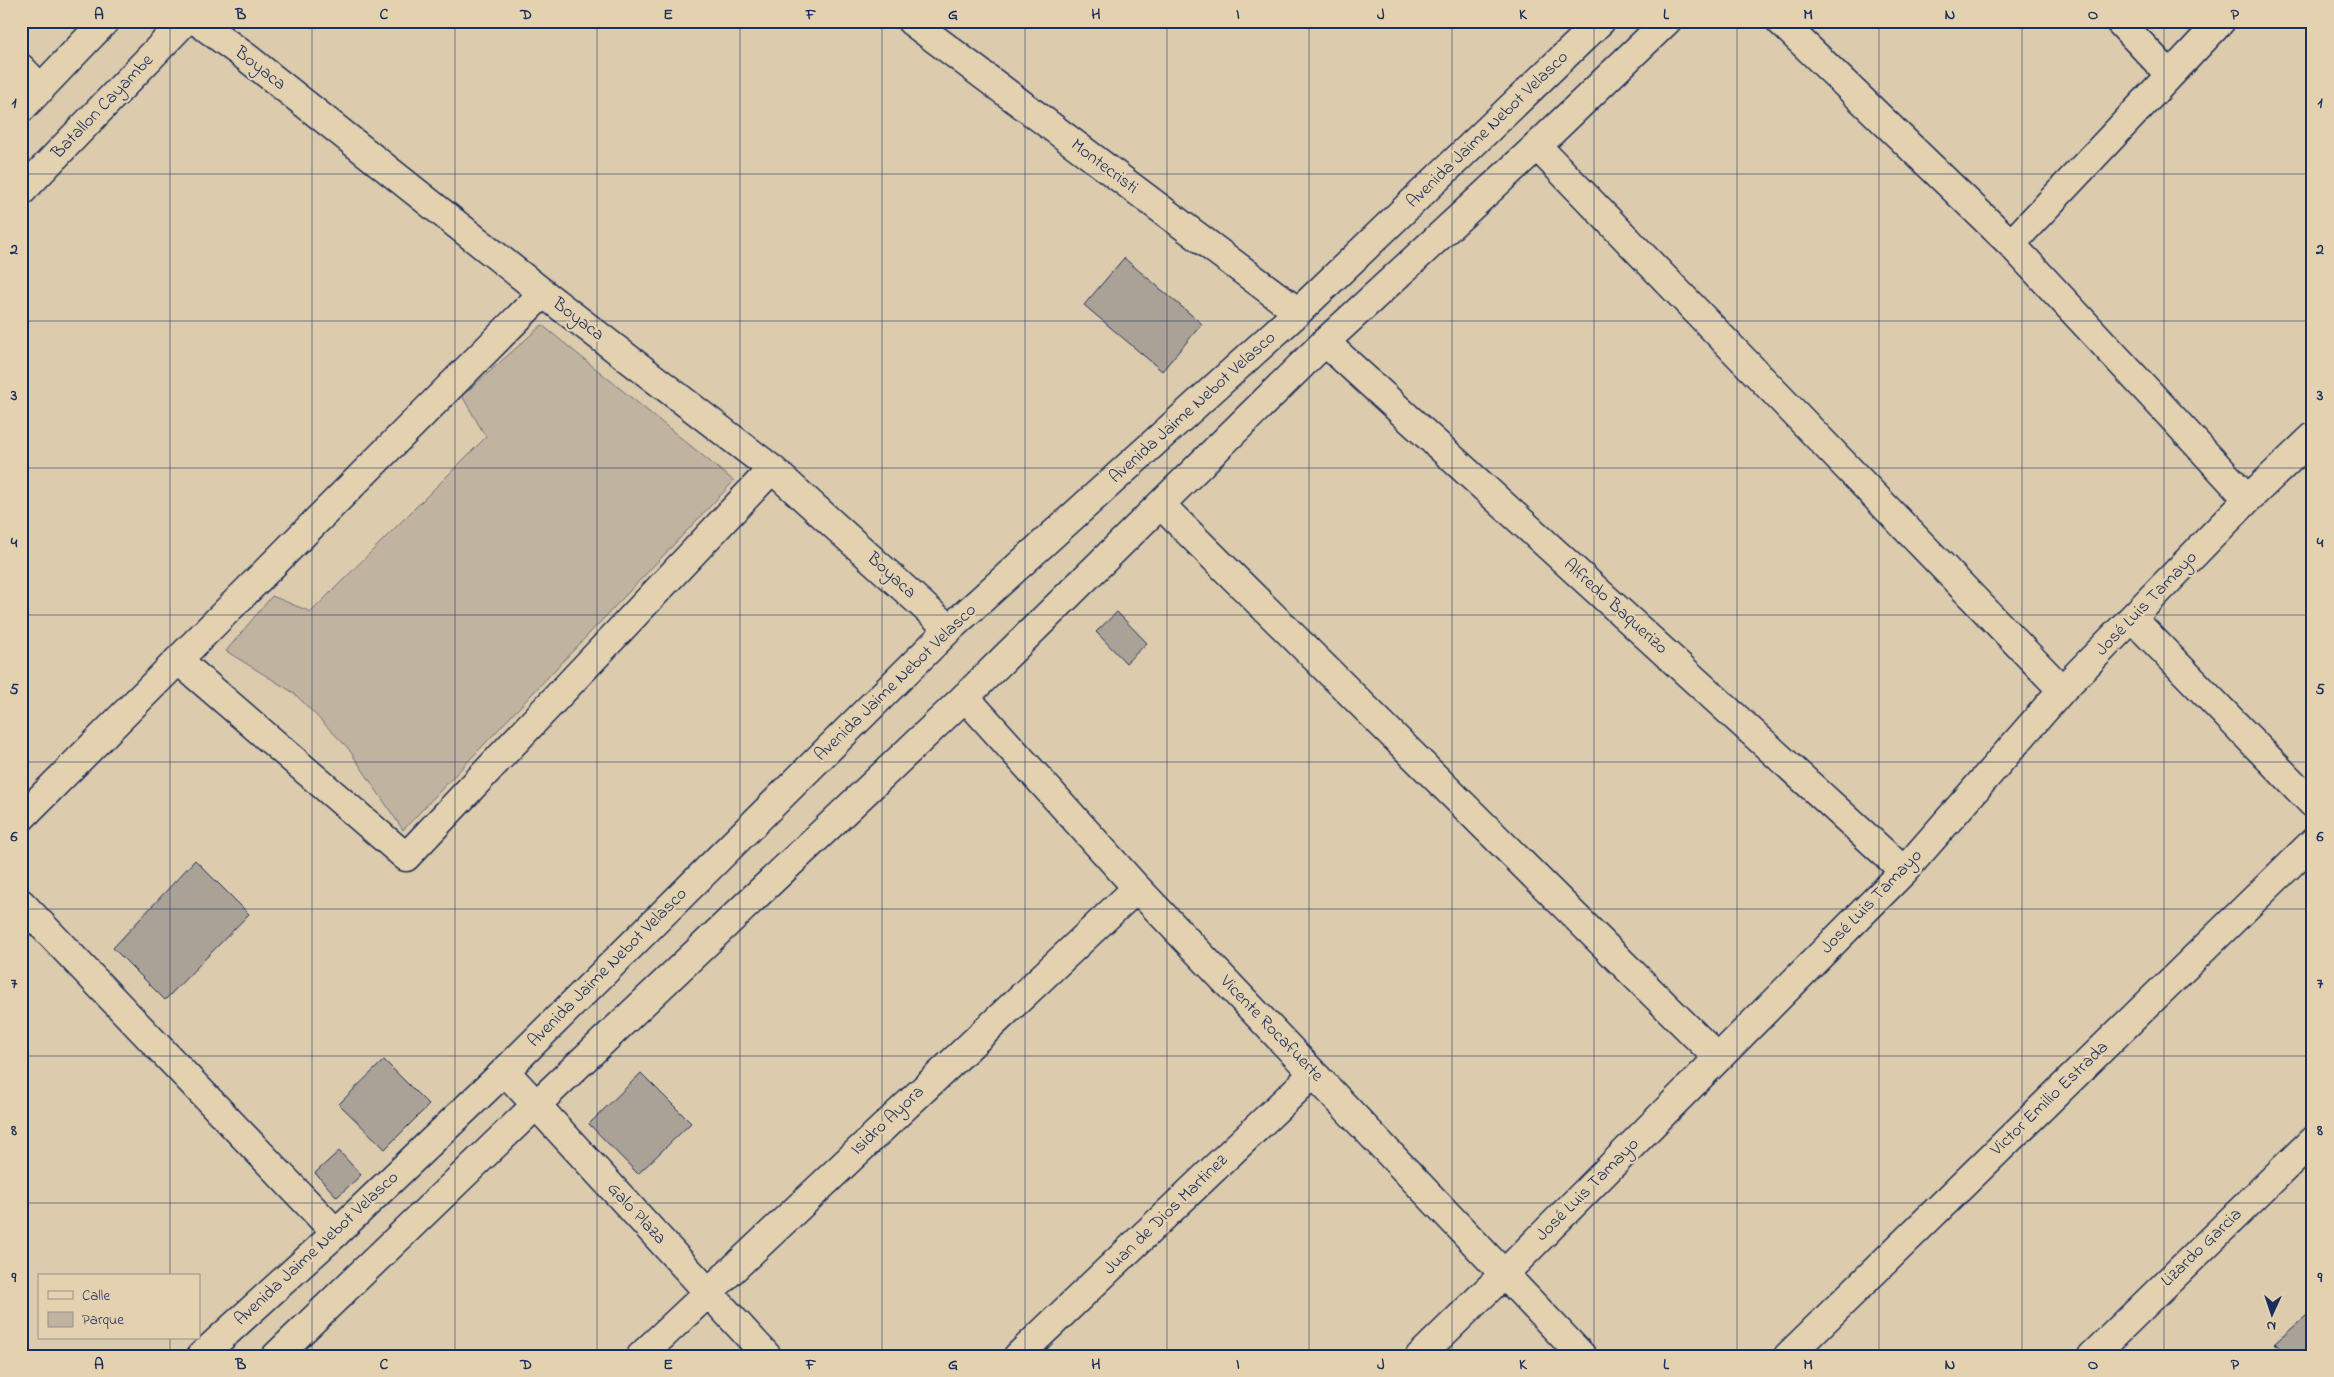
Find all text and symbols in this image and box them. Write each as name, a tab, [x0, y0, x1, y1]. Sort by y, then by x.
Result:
text: A	[94, 3, 104, 27]
text: B	[235, 3, 247, 27]
text: C	[380, 3, 389, 27]
text: D	[519, 3, 532, 27]
text: E	[663, 3, 673, 27]
text: F	[805, 3, 817, 27]
text: G	[948, 3, 958, 27]
text: H	[1091, 3, 1101, 27]
text: I	[1236, 3, 1240, 27]
text: J	[1377, 3, 1385, 27]
text: K	[1519, 3, 1528, 27]
text: L	[1663, 3, 1670, 27]
text: M	[1803, 3, 1813, 27]
text: N	[1945, 3, 1956, 27]
text: O	[2088, 3, 2099, 27]
text: P	[2231, 3, 2240, 27]
street label: Boyaca	[228, 40, 291, 97]
street label: Avenida Jaime Nebot Velasco	[1401, 45, 1575, 215]
street label: Batallon Cayambe	[45, 48, 161, 166]
text: 1	[11, 91, 17, 115]
text: 1	[2317, 91, 2323, 115]
street label: Montecristi	[1065, 133, 1143, 201]
text: 2	[9, 238, 18, 262]
text: 2	[2315, 238, 2324, 262]
street label: Boyaca	[546, 291, 609, 348]
street label: Avenida Jaime Nebot Velasco	[1104, 326, 1282, 490]
text: 3	[10, 384, 18, 408]
text: 3	[2316, 384, 2324, 408]
text: 4	[10, 531, 18, 555]
text: 4	[2316, 531, 2324, 555]
street label: Boyaca	[860, 546, 922, 605]
street label: José Luis Tamayo	[2090, 546, 2204, 662]
street label: Alfredo Baquerizo	[1557, 553, 1673, 661]
street label: Avenida Jaime Nebot Velasco	[809, 598, 983, 768]
text: 5	[9, 678, 19, 702]
text: 5	[2315, 678, 2325, 702]
text: 6	[9, 825, 18, 849]
text: 6	[2315, 825, 2324, 849]
street label: José Luis Tamayo	[1815, 844, 1929, 960]
street label: Avenida Jaime Nebot Velasco	[522, 882, 694, 1054]
street label: Vicente Rocafuerte	[1212, 969, 1329, 1089]
text: 7	[11, 972, 18, 996]
text: 7	[2317, 972, 2324, 996]
street label: Victor Emilio Estrada	[1984, 1036, 2115, 1163]
street label: Isidro Ayora	[845, 1080, 931, 1162]
text: 8	[10, 1119, 17, 1143]
text: 8	[2316, 1119, 2323, 1143]
street label: José Luis Tamayo	[1530, 1132, 1646, 1248]
street label: Juan de Dios Martinez	[1098, 1148, 1234, 1281]
street label: Avenida Jaime Nebot Velasco	[229, 1166, 405, 1332]
street label: Galo Plaza	[600, 1177, 672, 1251]
street label: Lizardo Garcia	[2155, 1202, 2249, 1294]
text: 9	[11, 1266, 17, 1290]
text: 9	[2317, 1266, 2323, 1290]
legend	[38, 1274, 200, 1340]
text: Calle	[82, 1285, 110, 1307]
north arrow	[2246, 1290, 2296, 1340]
text: Parque	[82, 1309, 124, 1331]
text: N	[2266, 1315, 2277, 1336]
text: A	[94, 1353, 104, 1377]
text: B	[235, 1353, 247, 1377]
text: C	[380, 1353, 389, 1377]
text: D	[519, 1353, 532, 1377]
text: E	[663, 1353, 673, 1377]
text: F	[805, 1353, 817, 1377]
text: G	[948, 1353, 958, 1377]
text: H	[1091, 1353, 1101, 1377]
text: I	[1236, 1353, 1240, 1377]
text: J	[1377, 1353, 1385, 1377]
text: K	[1519, 1353, 1528, 1377]
text: L	[1663, 1353, 1670, 1377]
text: M	[1803, 1353, 1813, 1377]
text: N	[1945, 1353, 1956, 1377]
text: O	[2088, 1353, 2099, 1377]
text: P	[2231, 1353, 2240, 1377]

